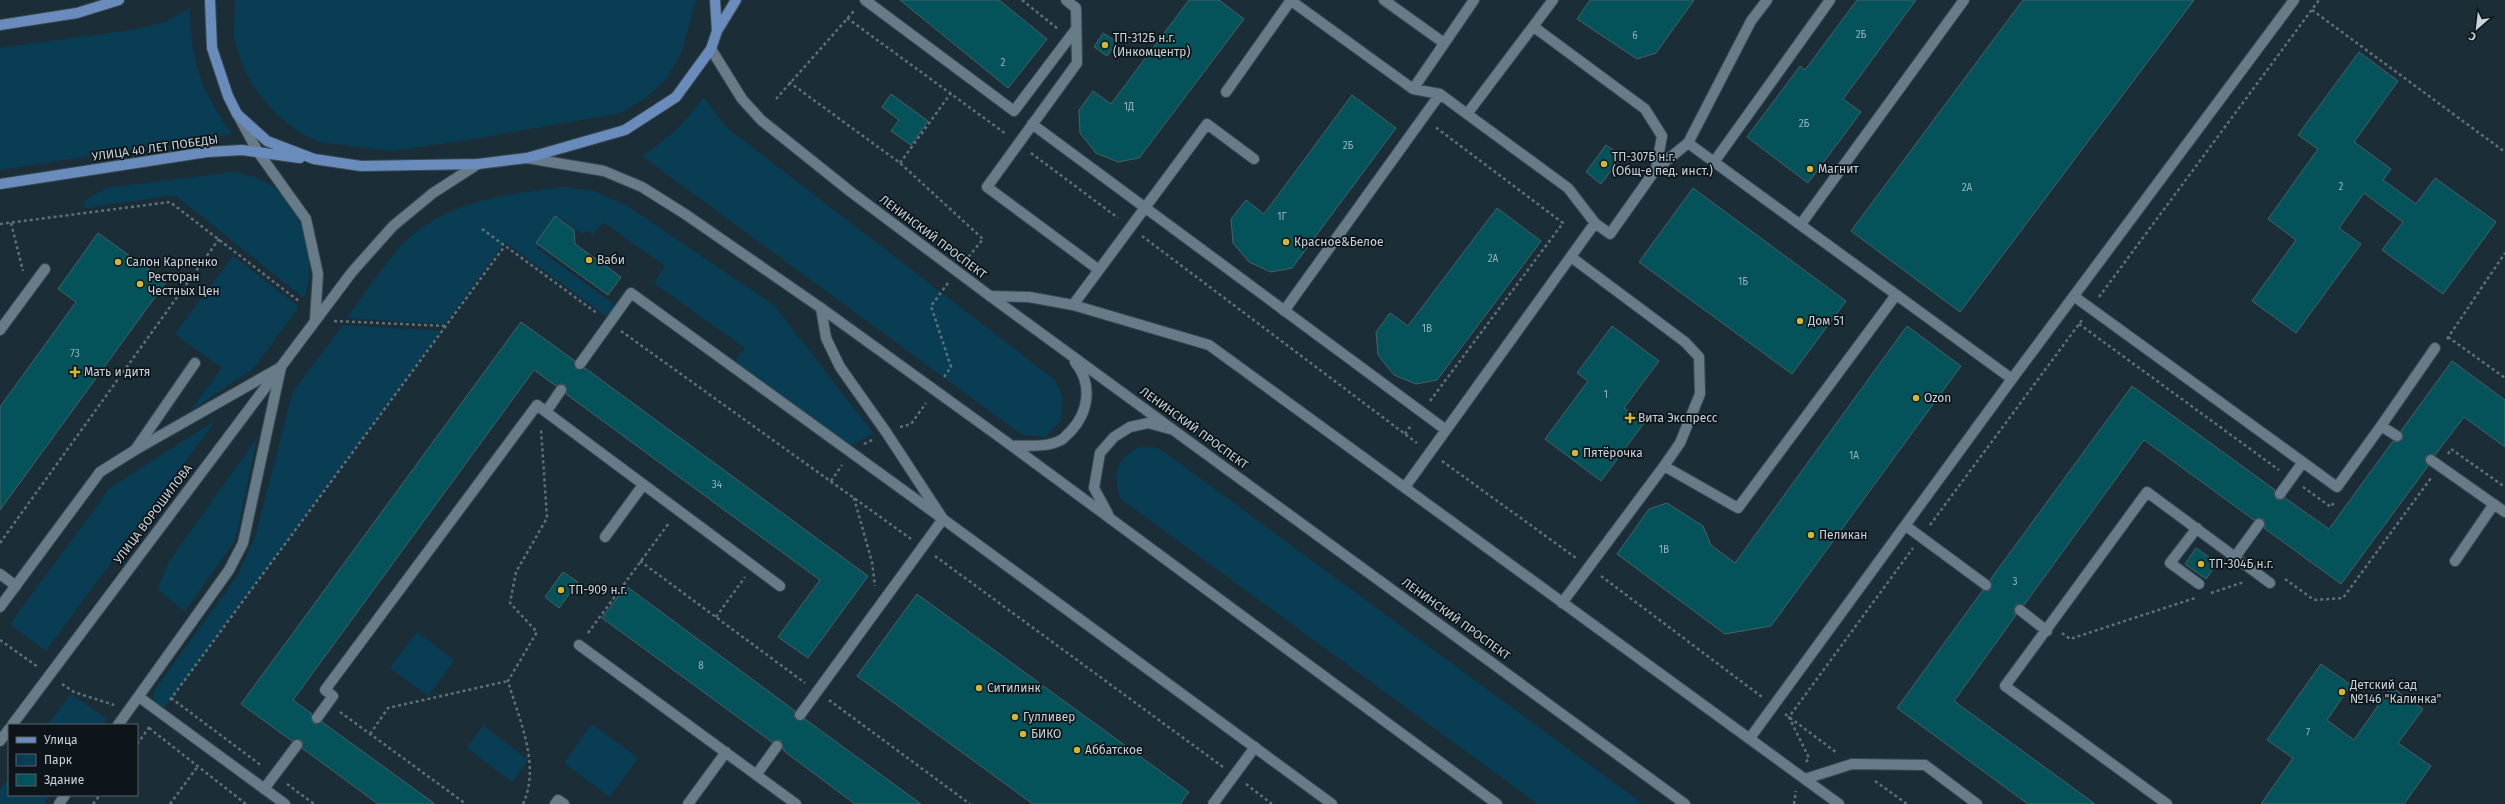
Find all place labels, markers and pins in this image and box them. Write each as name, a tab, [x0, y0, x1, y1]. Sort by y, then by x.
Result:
place label: ТП-312Б н.г. (Инкомцентр)	[1113, 31, 1190, 59]
marker: ТП-312Б н.г. (Инкомцентр)	[1100, 40, 1110, 50]
place label: ТП-307Б н.г. (Общ-е пед. инст.)	[1612, 150, 1713, 178]
marker: ТП-307Б н.г. (Общ-е пед. инст.)	[1599, 159, 1609, 169]
place label: Магнит	[1818, 162, 1859, 176]
marker: Магнит	[1805, 164, 1815, 174]
place label: Красное&Белое	[1294, 235, 1384, 249]
marker: Красное&Белое	[1281, 237, 1291, 247]
place label: Ваби	[597, 253, 625, 267]
place label: Салон Карпенко	[126, 255, 218, 269]
marker: Ваби	[584, 255, 594, 265]
marker: Салон Карпенко	[113, 257, 123, 267]
place label: Ресторан Честных Цен	[148, 270, 220, 298]
marker: Ресторан Честных Цен	[135, 279, 145, 289]
place label: Дом 51	[1807, 314, 1844, 328]
marker: Дом 51	[1795, 316, 1805, 326]
place label: Мать и дитя	[84, 365, 150, 379]
marker: Мать и дитя	[69, 366, 81, 378]
place label: Ozon	[1924, 391, 1951, 405]
marker: Ozon	[1911, 393, 1921, 403]
place label: Вита Экспресс	[1638, 411, 1718, 425]
marker: Вита Экспресс	[1625, 413, 1635, 423]
place label: Пятёрочка	[1583, 446, 1643, 460]
marker: Пятёрочка	[1570, 448, 1580, 458]
place label: Пеликан	[1819, 528, 1867, 542]
marker: Пеликан	[1806, 530, 1816, 540]
place label: ТП-304Б н.г.	[2209, 557, 2274, 571]
marker: ТП-304Б н.г.	[2196, 559, 2206, 569]
place label: ТП-909 н.г.	[569, 583, 627, 597]
marker: ТП-909 н.г.	[556, 585, 566, 595]
place label: Детский сад №146 "Калинка"	[2349, 678, 2442, 706]
place label: Ситилинк	[987, 681, 1042, 695]
marker: Ситилинк	[974, 683, 984, 693]
marker: Детский сад №146 "Калинка"	[2337, 687, 2347, 697]
place label: Гулливер	[1023, 710, 1075, 724]
marker: Гулливер	[1010, 712, 1020, 722]
place label: БИКО	[1031, 727, 1061, 741]
marker: БИКО	[1018, 729, 1028, 739]
place label: Аббатское	[1085, 743, 1142, 757]
marker: Аббатское	[1072, 745, 1082, 755]

